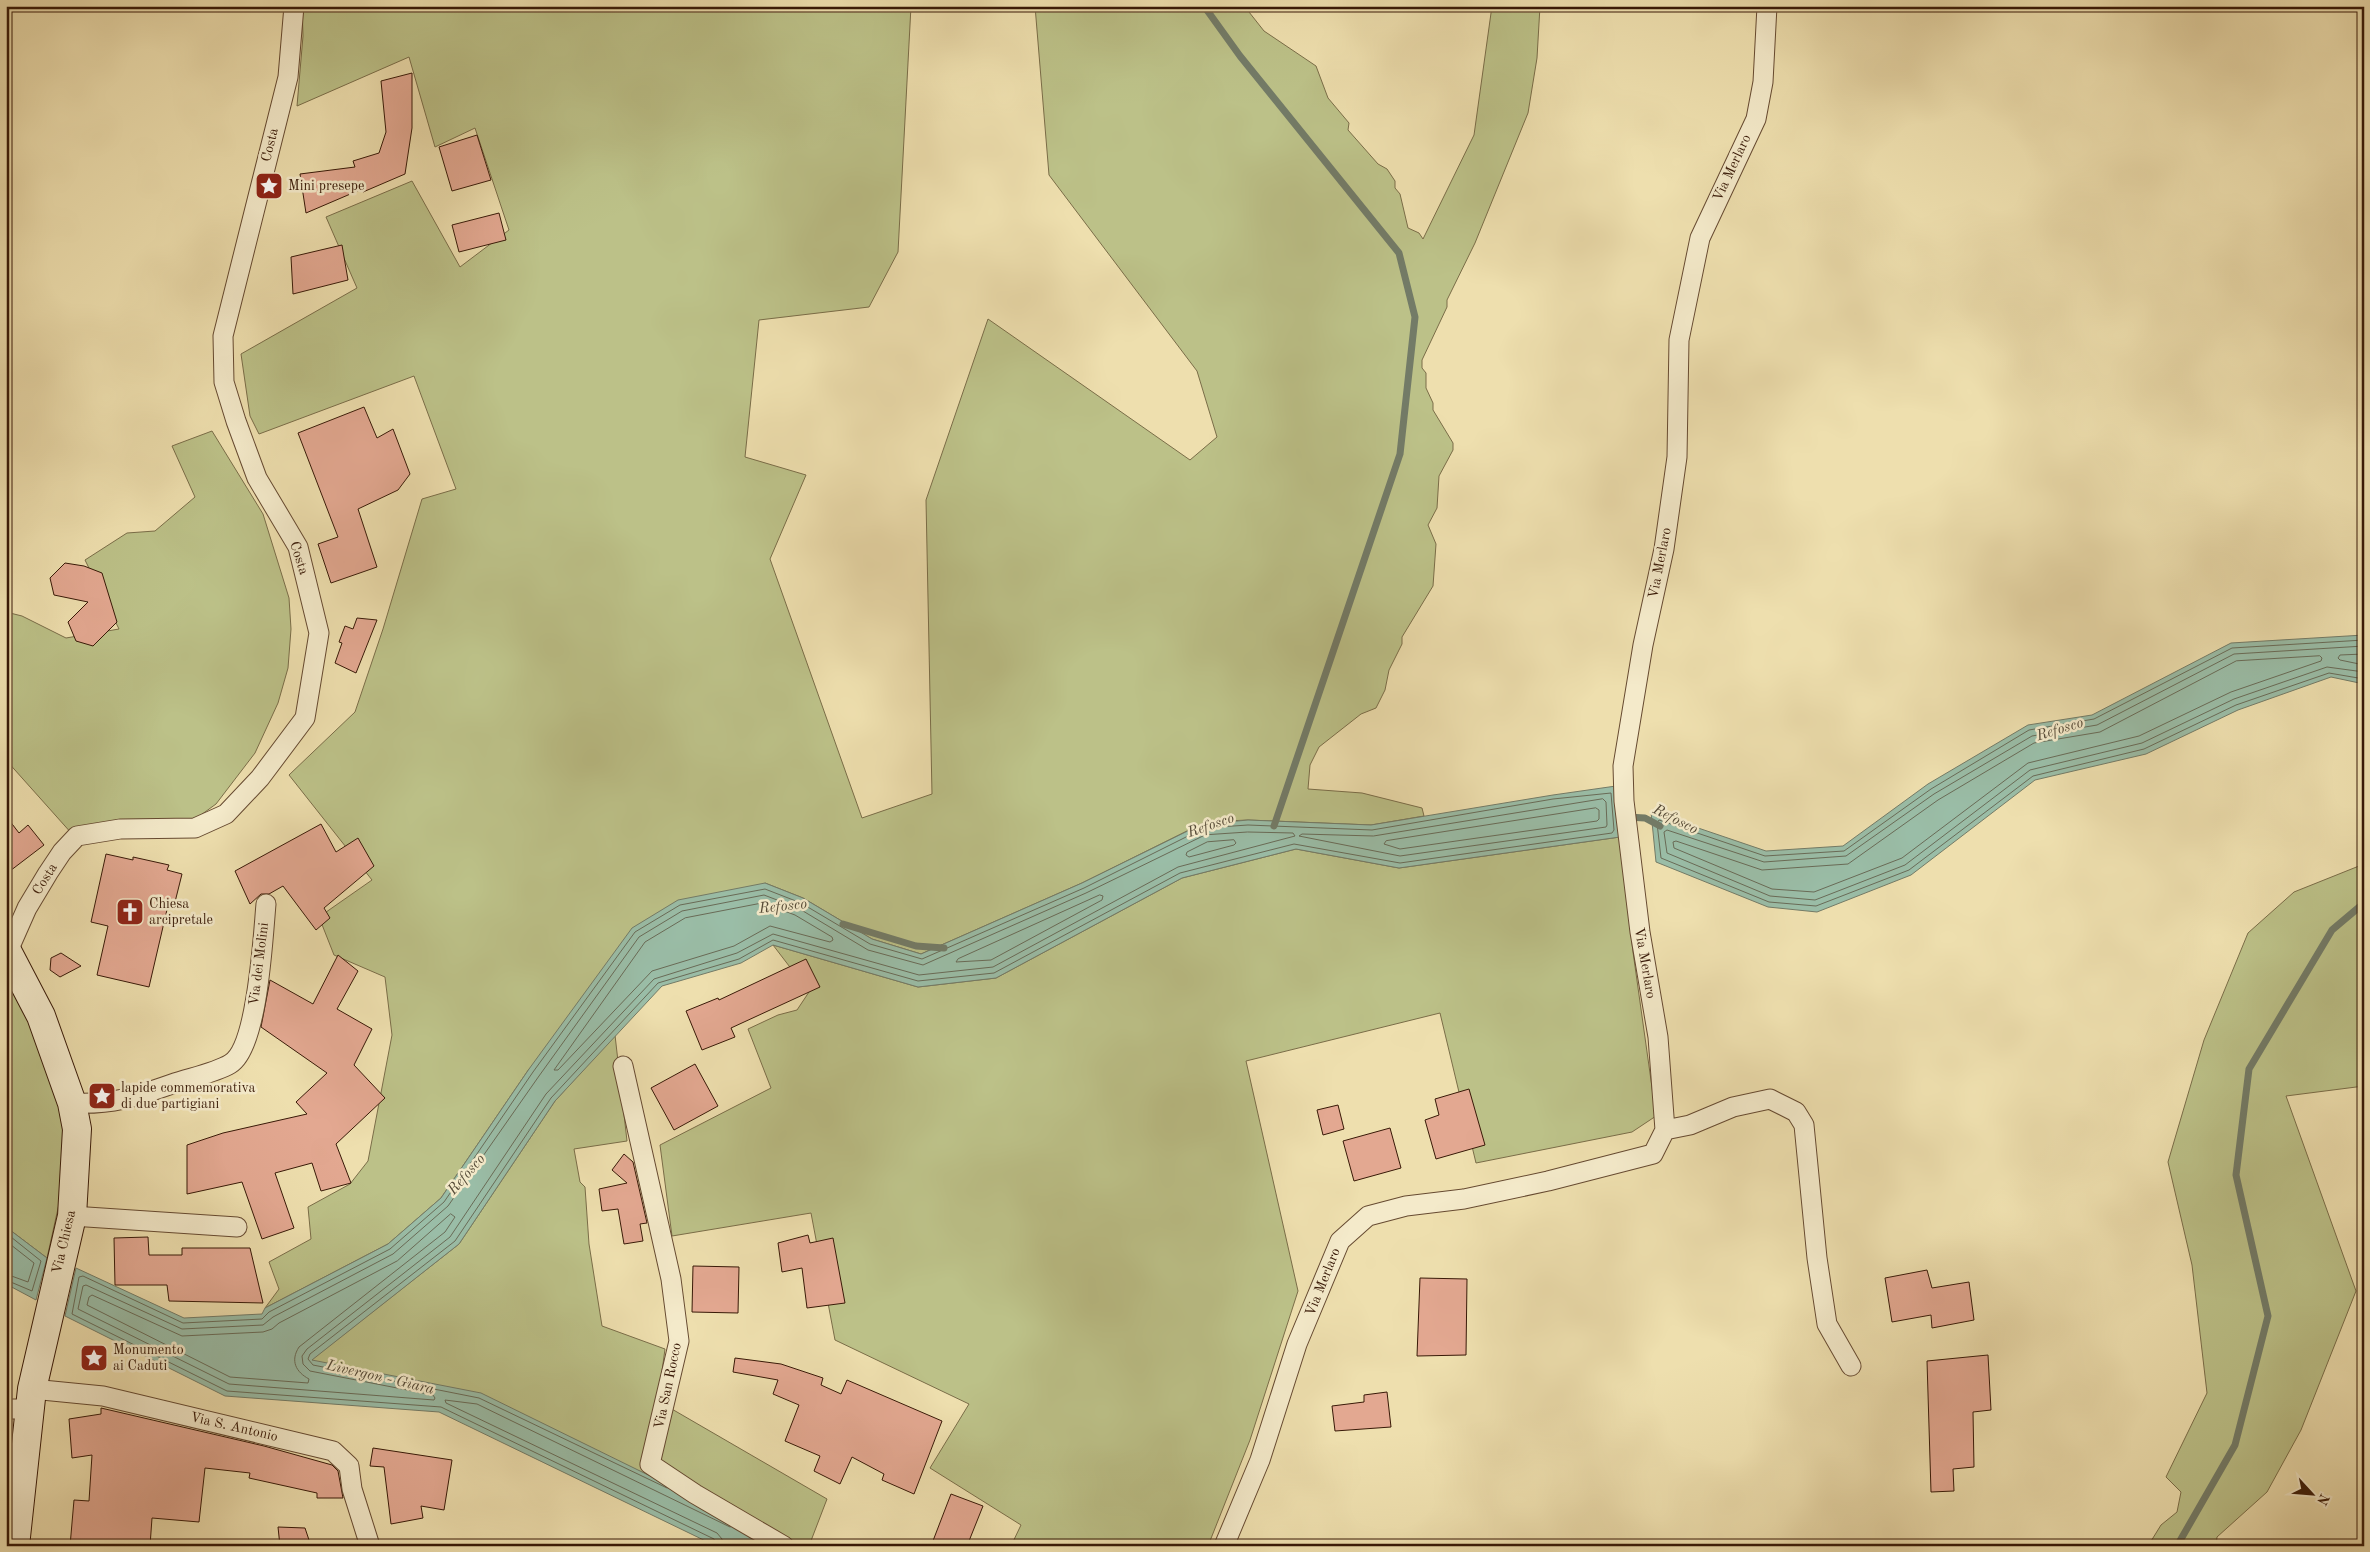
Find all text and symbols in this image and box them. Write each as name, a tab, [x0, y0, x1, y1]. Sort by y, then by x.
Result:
street label: Costa	[259, 127, 281, 163]
street label: Via Merlaro	[1710, 132, 1754, 204]
place icon: Mini presepe	[254, 171, 284, 201]
place label: Mini presepe	[288, 179, 364, 193]
street label: Via Merlaro	[1646, 526, 1674, 600]
street label: Costa	[287, 540, 311, 577]
water label: Refosco	[2034, 716, 2085, 745]
water label: Refosco	[1649, 802, 1700, 838]
water label: Refosco	[1185, 811, 1236, 841]
street label: Costa	[30, 861, 60, 897]
church icon: Chiesa arcipretale	[115, 897, 145, 927]
place label: Chiesa arcipretale	[149, 897, 213, 927]
water label: Refosco	[757, 897, 808, 917]
street label: Via dei Molini	[247, 921, 271, 1006]
street label: Via Merlaro	[1632, 926, 1658, 1000]
place icon: lapide commemorativa di due partigiani	[87, 1081, 117, 1111]
place label: lapide commemorativa di due partigiani	[121, 1081, 255, 1111]
water label: Refosco	[445, 1152, 489, 1199]
street label: Via Chiesa	[50, 1209, 78, 1275]
street label: Via Merlaro	[1303, 1246, 1343, 1318]
street label: Via San Rocco	[652, 1341, 684, 1431]
place icon: Monumento ai Caduti	[79, 1343, 109, 1373]
place label: Monumento ai Caduti	[113, 1343, 184, 1373]
water label: Livergon - Giara	[324, 1358, 435, 1398]
street label: Via S. Antonio	[189, 1410, 279, 1444]
north arrow	[2288, 1470, 2338, 1520]
text: N	[2314, 1491, 2331, 1507]

